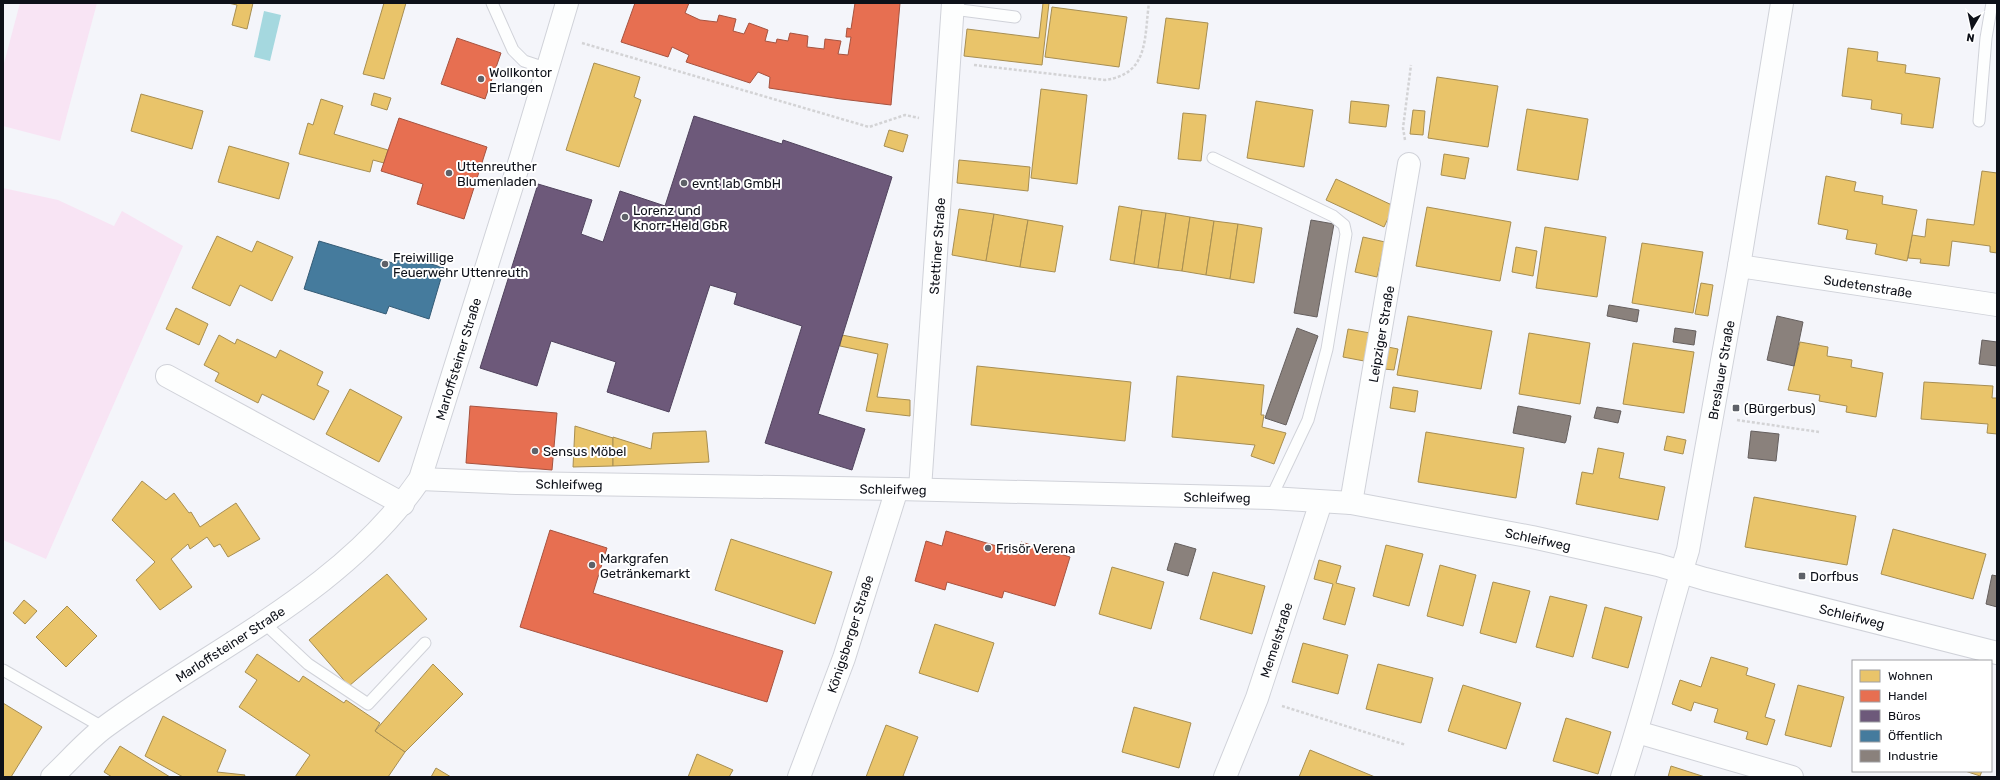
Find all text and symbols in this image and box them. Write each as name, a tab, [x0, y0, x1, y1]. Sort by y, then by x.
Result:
north arrow	[1952, 8, 1992, 48]
text: N	[1966, 30, 1975, 44]
place label: Wollkontor Erlangen	[489, 65, 552, 96]
marker: Wollkontor Erlangen	[476, 74, 486, 84]
place label: Uttenreuther Blumenladen	[457, 159, 537, 189]
marker: Uttenreuther Blumenladen	[444, 168, 454, 178]
place label: evnt lab GmbH	[692, 176, 781, 191]
marker: evnt lab GmbH	[679, 178, 689, 188]
street label: Stettiner Straße	[927, 197, 948, 295]
place label: Lorenz und Knorr-Held GbR	[633, 203, 727, 233]
marker: Lorenz und Knorr-Held GbR	[620, 212, 630, 222]
place label: Freiwillige Feuerwehr Uttenreuth	[393, 250, 528, 280]
marker: Freiwillige Feuerwehr Uttenreuth	[380, 259, 390, 269]
street label: Sudetenstraße	[1822, 272, 1913, 301]
street label: Leipziger Straße	[1366, 285, 1398, 384]
street label: Marloffsteiner Straße	[433, 296, 484, 422]
street label: Breslauer Straße	[1705, 319, 1738, 421]
place label: (Bürgerbus)	[1744, 401, 1816, 417]
marker: (Bürgerbus)	[1731, 403, 1741, 413]
place label: Sensus Möbel	[543, 444, 626, 459]
marker: Sensus Möbel	[530, 446, 540, 456]
street label: Schleifweg	[535, 476, 603, 494]
street label: Schleifweg	[859, 481, 927, 499]
street label: Schleifweg	[1183, 489, 1251, 507]
street label: Schleifweg	[1503, 525, 1572, 555]
place label: Frisör Verena	[996, 541, 1075, 556]
marker: Frisör Verena	[983, 543, 993, 553]
place label: Markgrafen Getränkemarkt	[600, 551, 690, 581]
marker: Markgrafen Getränkemarkt	[587, 560, 597, 570]
place label: Dorfbus	[1810, 569, 1859, 584]
marker: Dorfbus	[1797, 571, 1807, 581]
street label: Königsberger Straße	[824, 573, 878, 695]
street label: Memelstraße	[1257, 601, 1296, 680]
street label: Schleifweg	[1817, 601, 1886, 633]
street label: Marloffsteiner Straße	[173, 603, 288, 685]
legend	[1852, 660, 1992, 772]
text: Wohnen	[1888, 669, 1933, 683]
text: Handel	[1888, 689, 1927, 703]
text: Büros	[1888, 709, 1921, 723]
text: Öffentlich	[1888, 729, 1943, 743]
text: Industrie	[1888, 749, 1938, 763]

